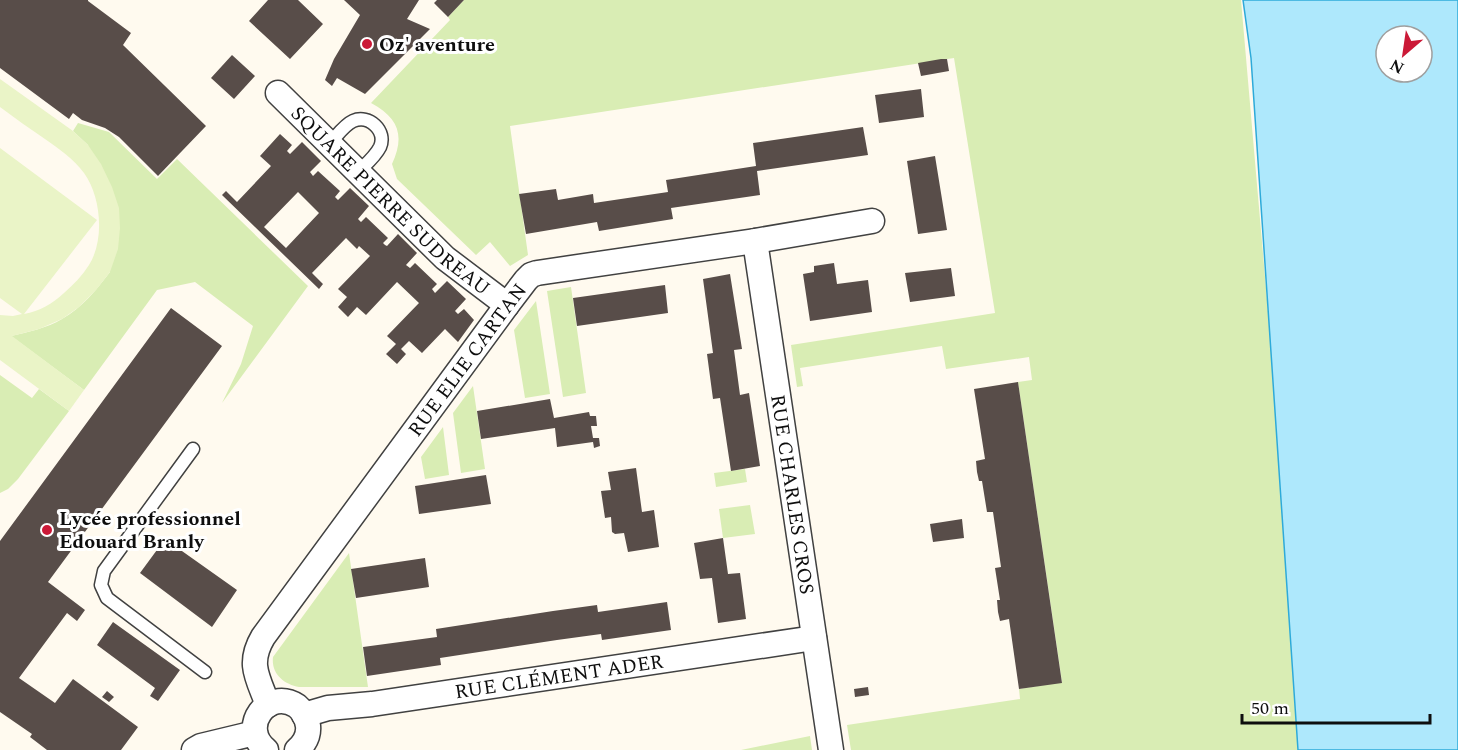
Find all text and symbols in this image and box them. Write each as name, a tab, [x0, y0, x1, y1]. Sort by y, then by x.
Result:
north arrow	[1374, 24, 1434, 84]
place label: Oz' aventure	[379, 30, 495, 60]
marker: Oz' aventure	[360, 37, 374, 51]
text: N	[1386, 53, 1409, 80]
street label: SQUARE PIERRE SUDREAU	[283, 99, 496, 303]
street label: RUE ELIE CARTAN	[401, 277, 535, 443]
street label: RUE CHARLES CROS	[762, 392, 822, 596]
place label: Lycée professionnel Edouard Branly	[59, 504, 241, 557]
marker: Lycée professionnel Edouard Branly	[40, 523, 54, 537]
street label: RUE CLÉMENT ADER	[453, 647, 666, 707]
scale bar	[1242, 687, 1430, 725]
text: 50 m	[1251, 695, 1289, 722]

